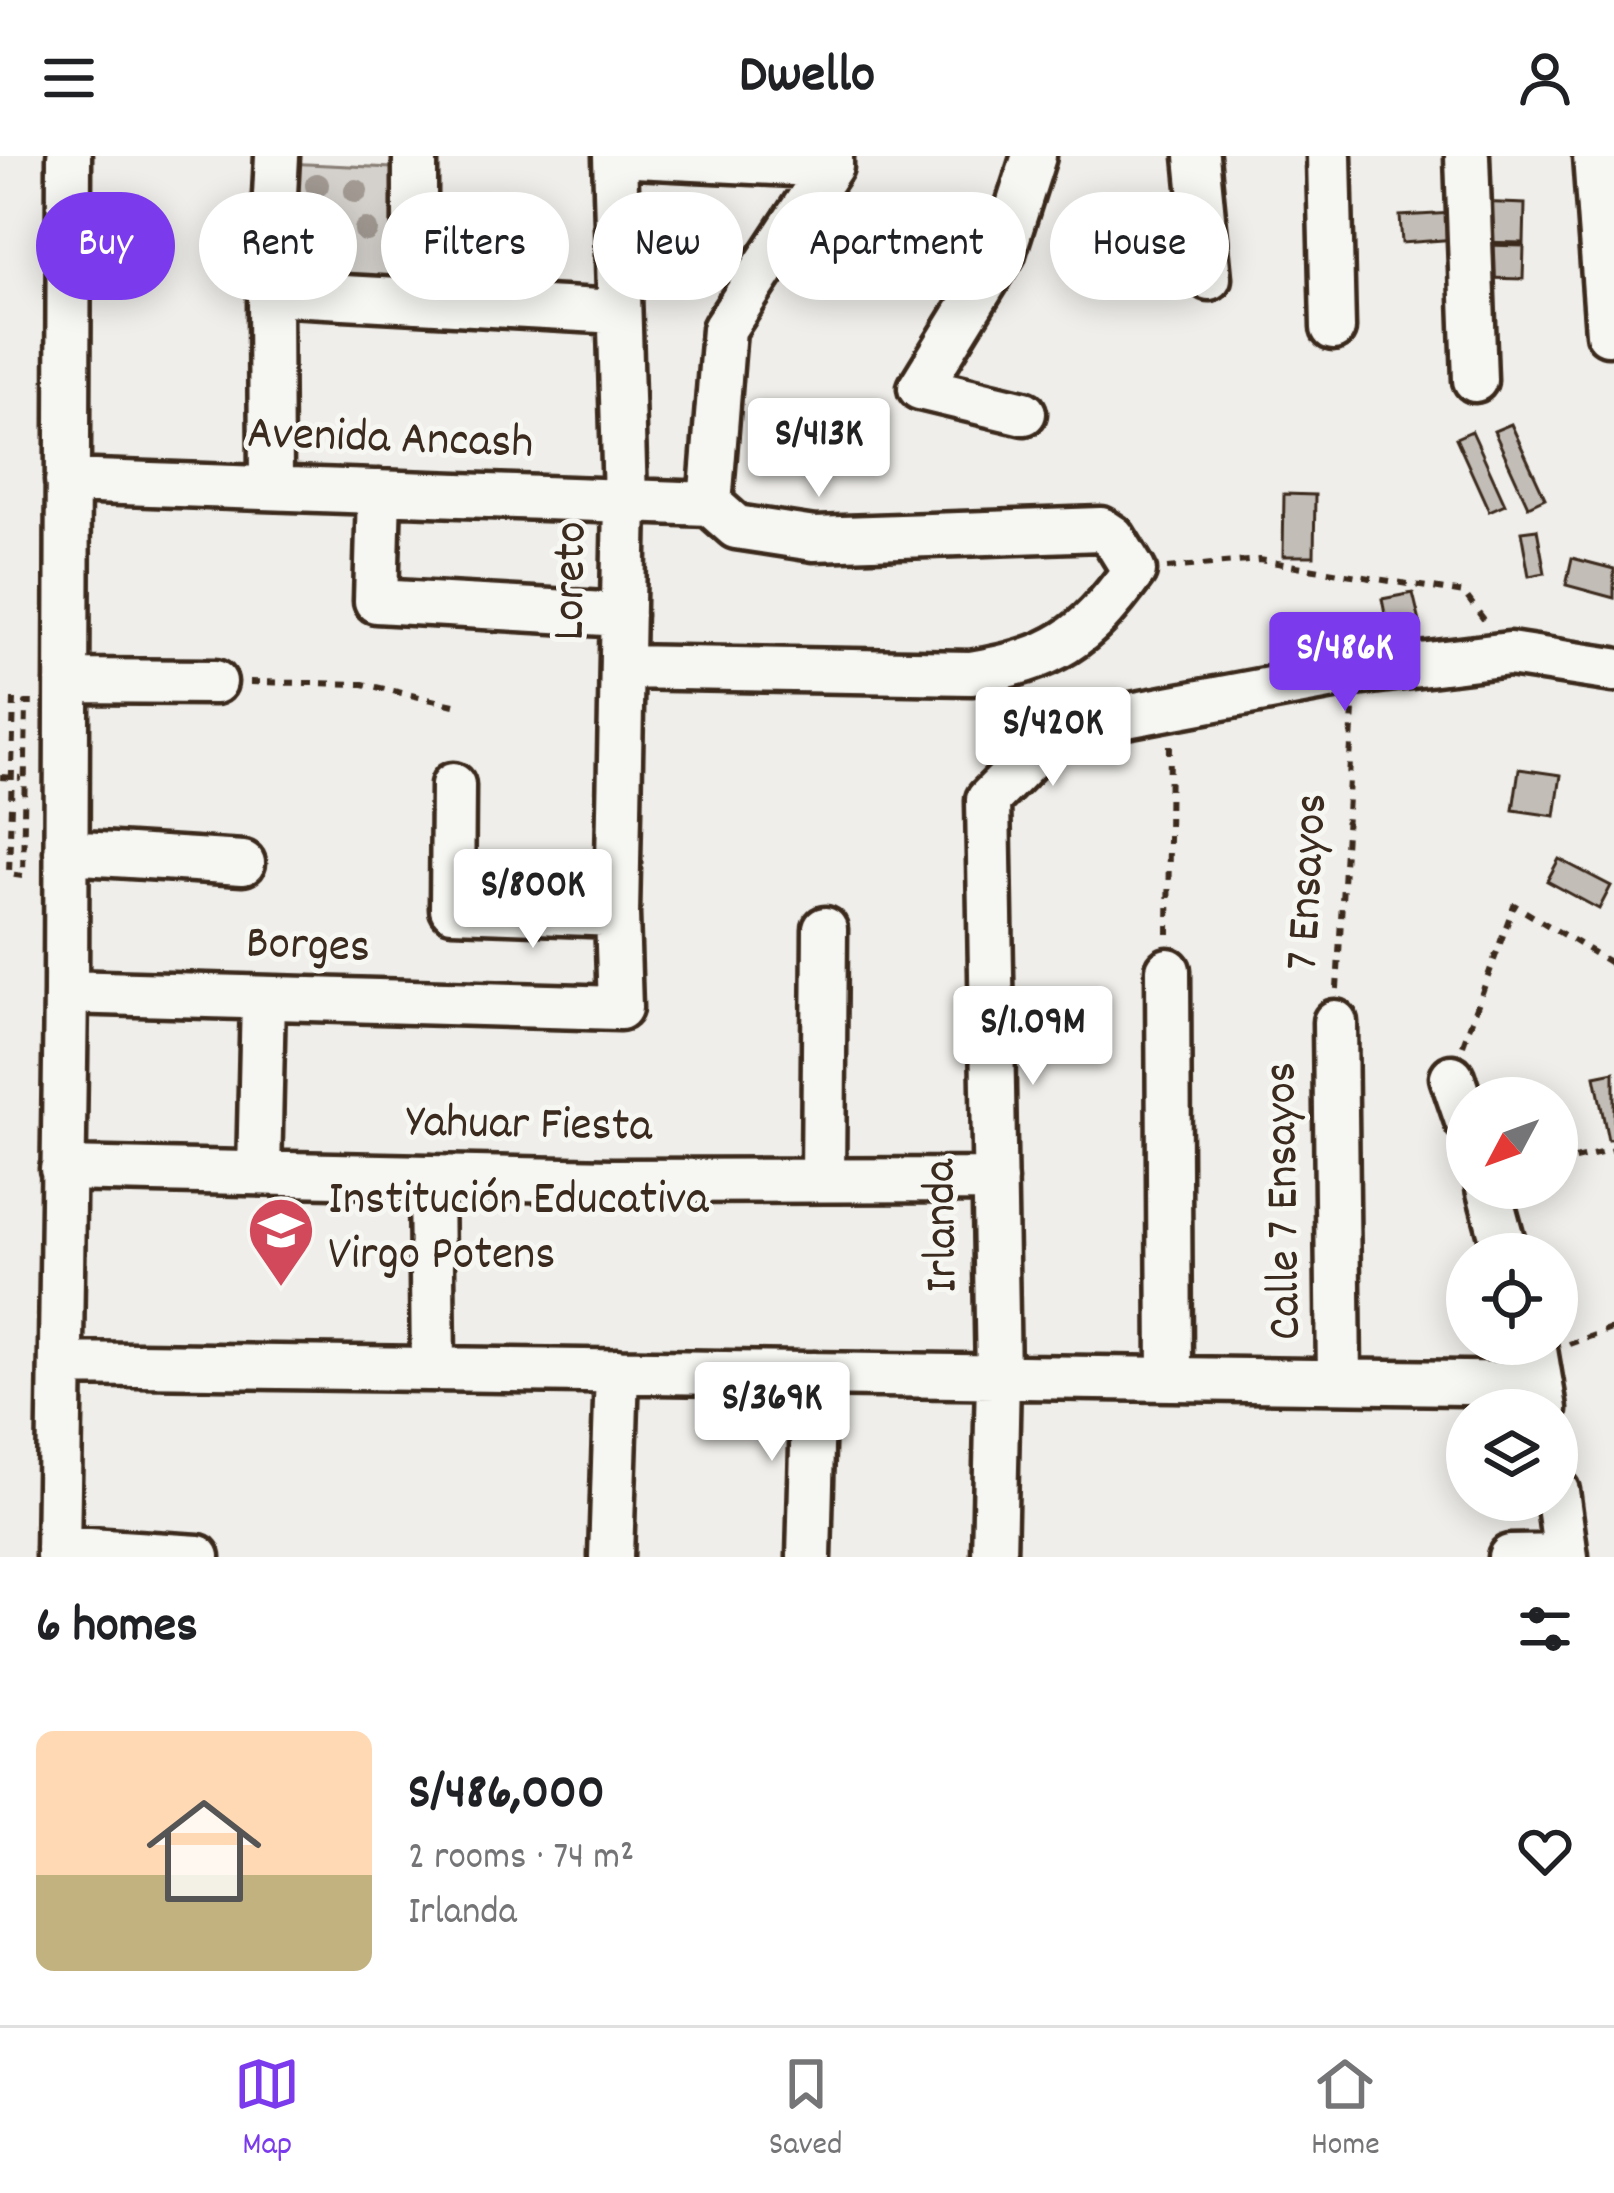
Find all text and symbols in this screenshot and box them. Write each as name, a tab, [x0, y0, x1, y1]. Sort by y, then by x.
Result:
text: Dwello	[739, 40, 875, 117]
icon: menu	[36, 45, 102, 111]
icon: person	[1512, 45, 1578, 111]
chip: Buy	[36, 192, 175, 300]
chip: Rent	[199, 192, 357, 300]
chip: Filters	[381, 192, 569, 300]
chip: New	[593, 192, 743, 300]
chip: Apartment	[767, 192, 1026, 300]
chip: House	[1050, 192, 1229, 300]
pin: S/413K	[721, 398, 917, 500]
street label: Avenida Ancash	[246, 402, 534, 480]
text: S/413K	[775, 409, 863, 464]
street label: Loreto	[537, 521, 609, 641]
pin: S/486K	[1247, 612, 1443, 714]
text: S/486K	[1296, 623, 1394, 678]
pin: S/420K	[955, 687, 1151, 789]
text: S/420K	[1003, 698, 1103, 753]
street label: 7 Ensayos	[1271, 792, 1349, 972]
pin: S/800K	[435, 849, 631, 951]
text: S/800K	[481, 860, 585, 915]
street label: Borges	[245, 911, 371, 985]
pin: S/1.09M	[922, 986, 1144, 1088]
text: S/1.09M	[980, 997, 1086, 1052]
street label: Calle 7 Ensayos	[1249, 1061, 1323, 1341]
north arrow	[1446, 1077, 1578, 1209]
map controls	[1446, 1077, 1578, 1521]
street label: Yahuar Fiesta	[406, 1090, 654, 1164]
street label: Irlanda	[908, 1157, 980, 1294]
place label: Institución Educativa Virgo Potens	[328, 1168, 710, 1292]
school or university icon: Institución Educativa Virgo Potens	[246, 1195, 316, 1289]
button: locate	[1446, 1233, 1578, 1365]
pin: S/369K	[674, 1362, 870, 1464]
text: S/369K	[722, 1373, 822, 1428]
button: layers	[1446, 1389, 1578, 1521]
text: 6 homes	[36, 1593, 198, 1665]
icon: filters	[1512, 1596, 1578, 1662]
text: S/486,000	[408, 1760, 605, 1832]
icon: home	[132, 1779, 276, 1923]
icon: heart	[1512, 1818, 1578, 1884]
text: 2 rooms · 74 m²	[408, 1832, 634, 1887]
text: Irlanda	[408, 1887, 517, 1942]
tab: Map	[234, 2051, 300, 2170]
tab: Saved	[769, 2051, 843, 2170]
tab: Home	[1311, 2051, 1380, 2170]

